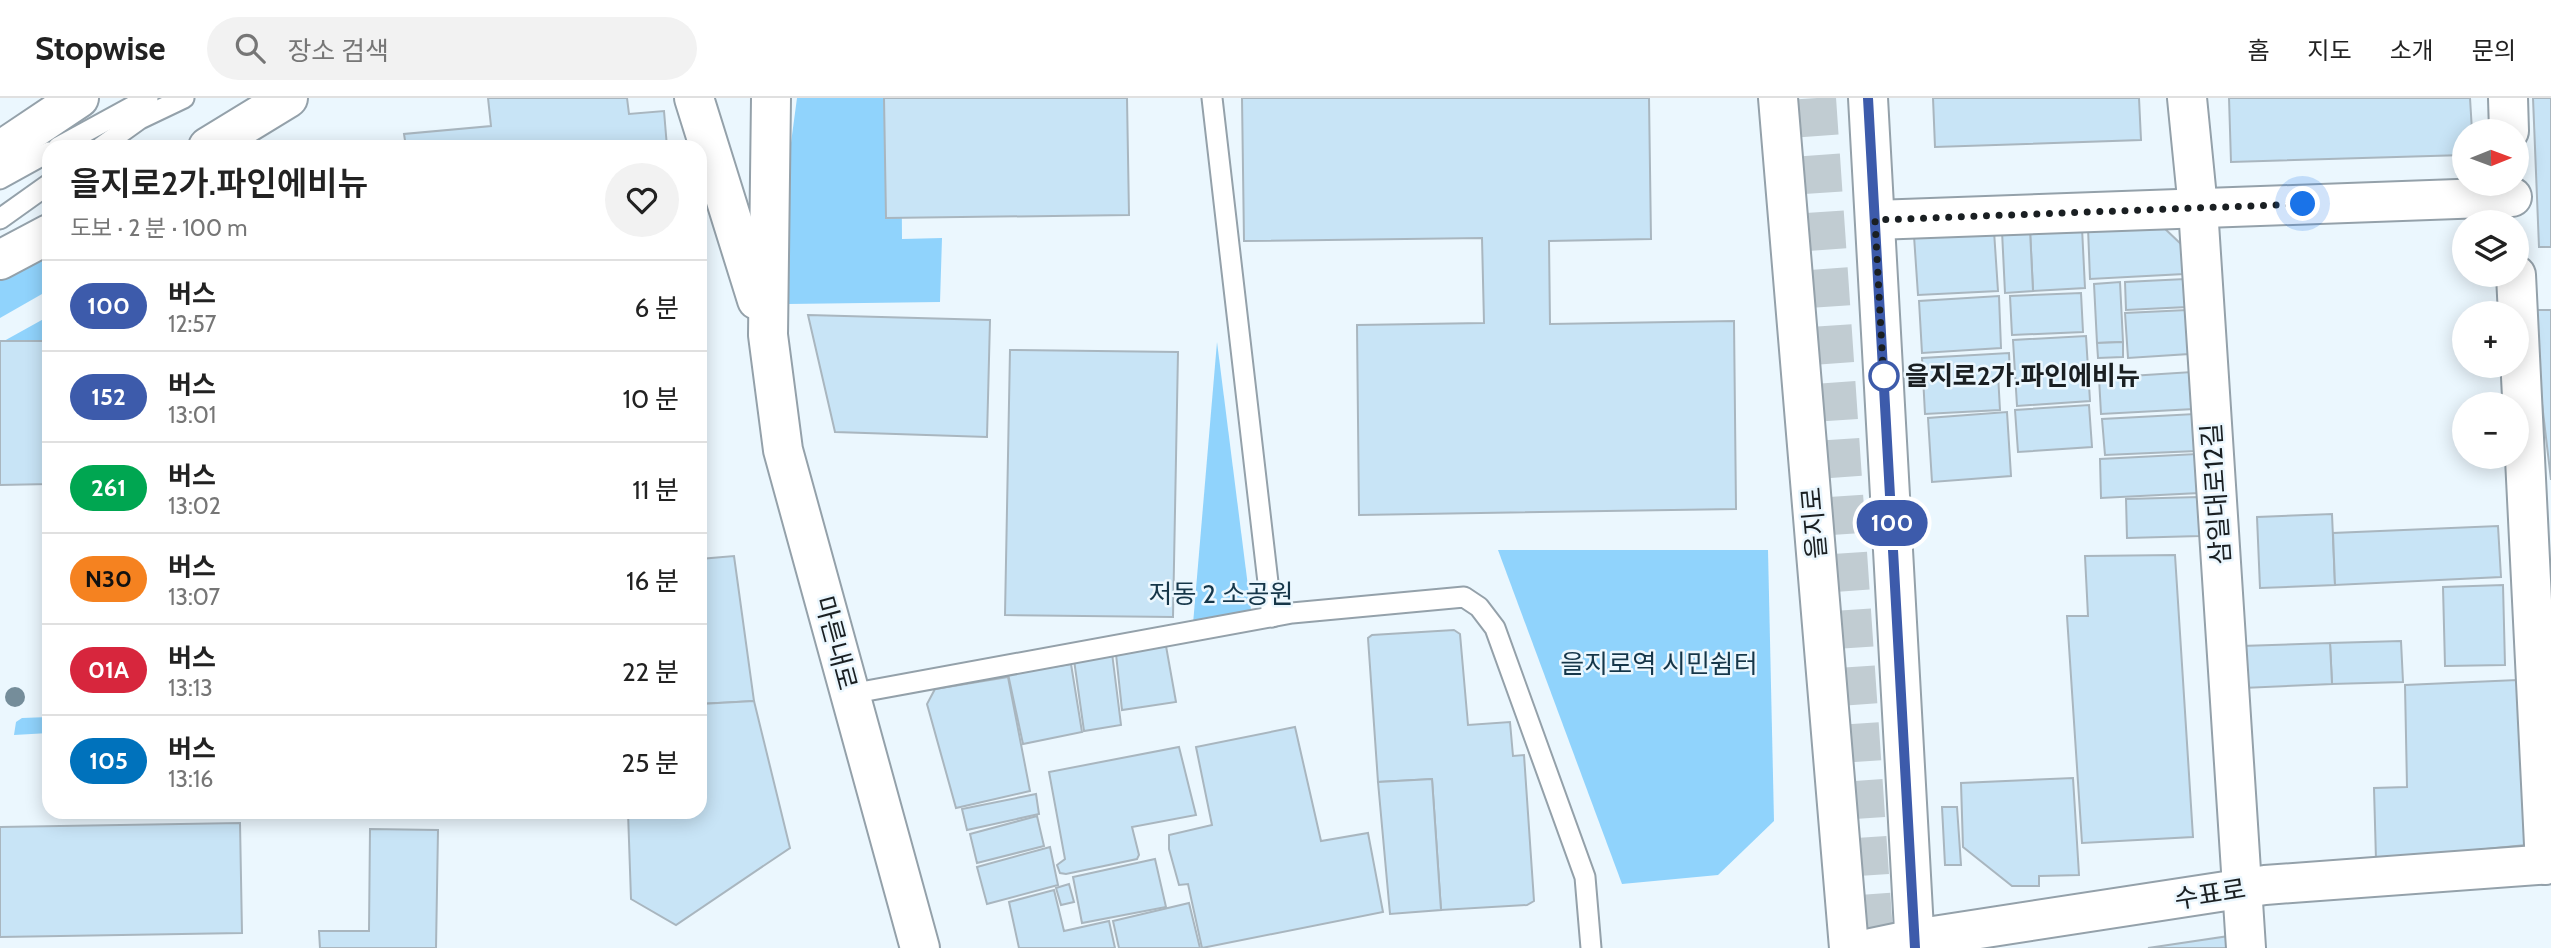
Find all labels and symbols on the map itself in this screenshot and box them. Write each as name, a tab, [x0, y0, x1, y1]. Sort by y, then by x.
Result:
north arrow	[2452, 119, 2529, 196]
your location	[2285, 186, 2320, 221]
place label: 을지로2가.파인에비뉴	[1905, 360, 2140, 392]
marker: 을지로2가.파인에비뉴	[1869, 361, 1899, 391]
street label: 삼일대로12길	[2195, 422, 2237, 566]
street label: 을지로	[1795, 486, 1833, 560]
line badge: 100	[1852, 500, 1932, 546]
park label: 저동 2 소공원	[1149, 578, 1293, 610]
street label: 마른내로	[808, 593, 864, 693]
park label: 을지로역 시민쉼터	[1560, 648, 1758, 680]
street label: 수표로	[2172, 873, 2248, 915]

